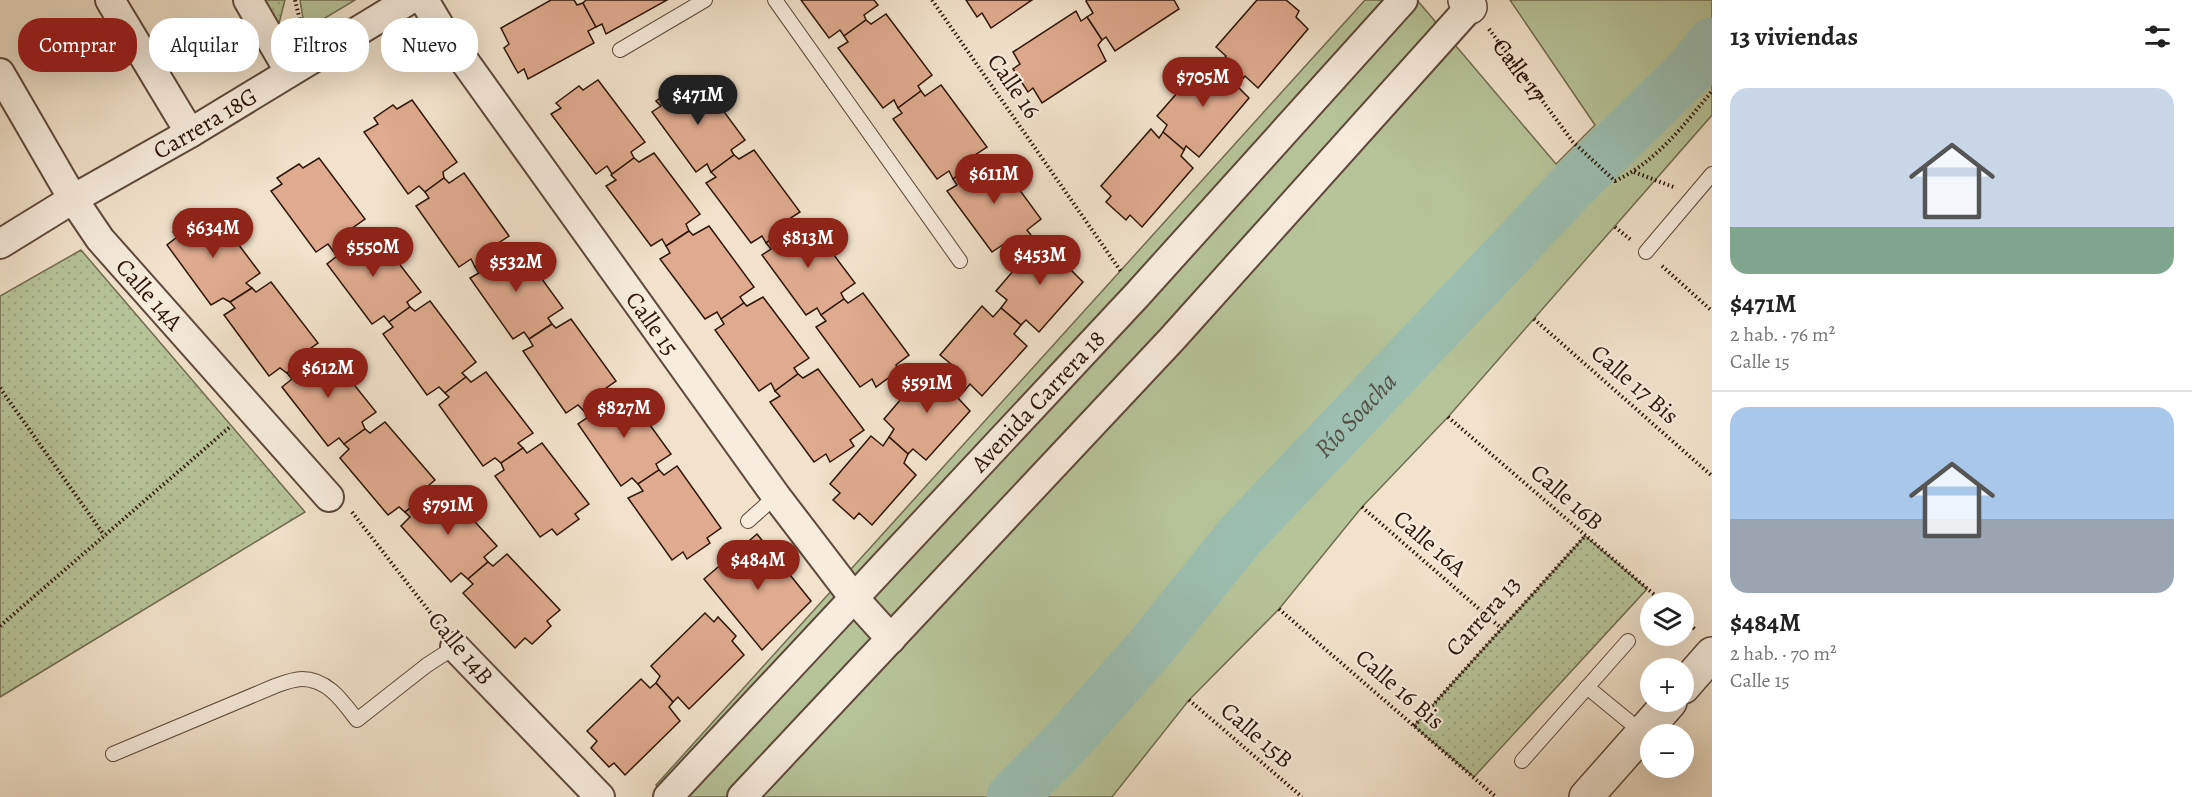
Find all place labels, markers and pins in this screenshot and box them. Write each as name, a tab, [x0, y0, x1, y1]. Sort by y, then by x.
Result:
pin: $705M	[1161, 57, 1245, 108]
pin: $471M	[656, 75, 740, 126]
pin: $611M	[952, 154, 1036, 205]
pin: $634M	[171, 208, 255, 259]
pin: $813M	[766, 218, 850, 269]
pin: $550M	[331, 227, 415, 278]
pin: $453M	[998, 235, 1082, 286]
pin: $532M	[474, 242, 558, 293]
pin: $612M	[286, 348, 370, 399]
pin: $591M	[885, 363, 969, 414]
pin: $827M	[582, 388, 666, 439]
pin: $791M	[406, 485, 490, 536]
pin: $484M	[716, 540, 800, 591]

